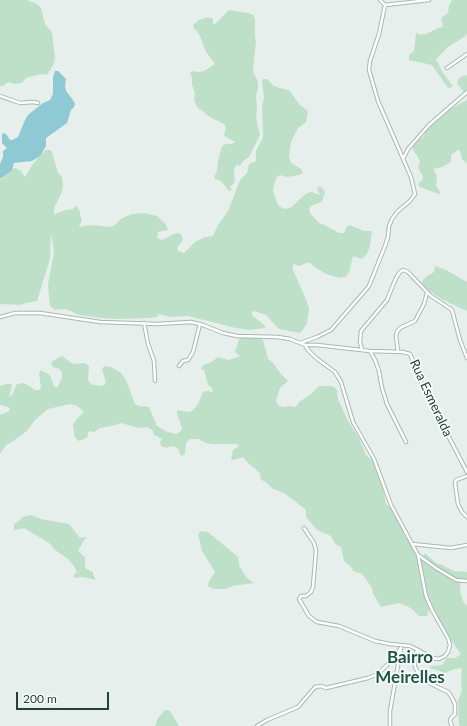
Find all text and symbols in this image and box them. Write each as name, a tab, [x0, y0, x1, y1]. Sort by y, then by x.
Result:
street label: Rua Esmeralda	[406, 357, 456, 439]
district label: Bairro Meirelles	[375, 648, 445, 688]
scale bar	[18, 684, 111, 710]
text: 200 m	[23, 691, 57, 706]

